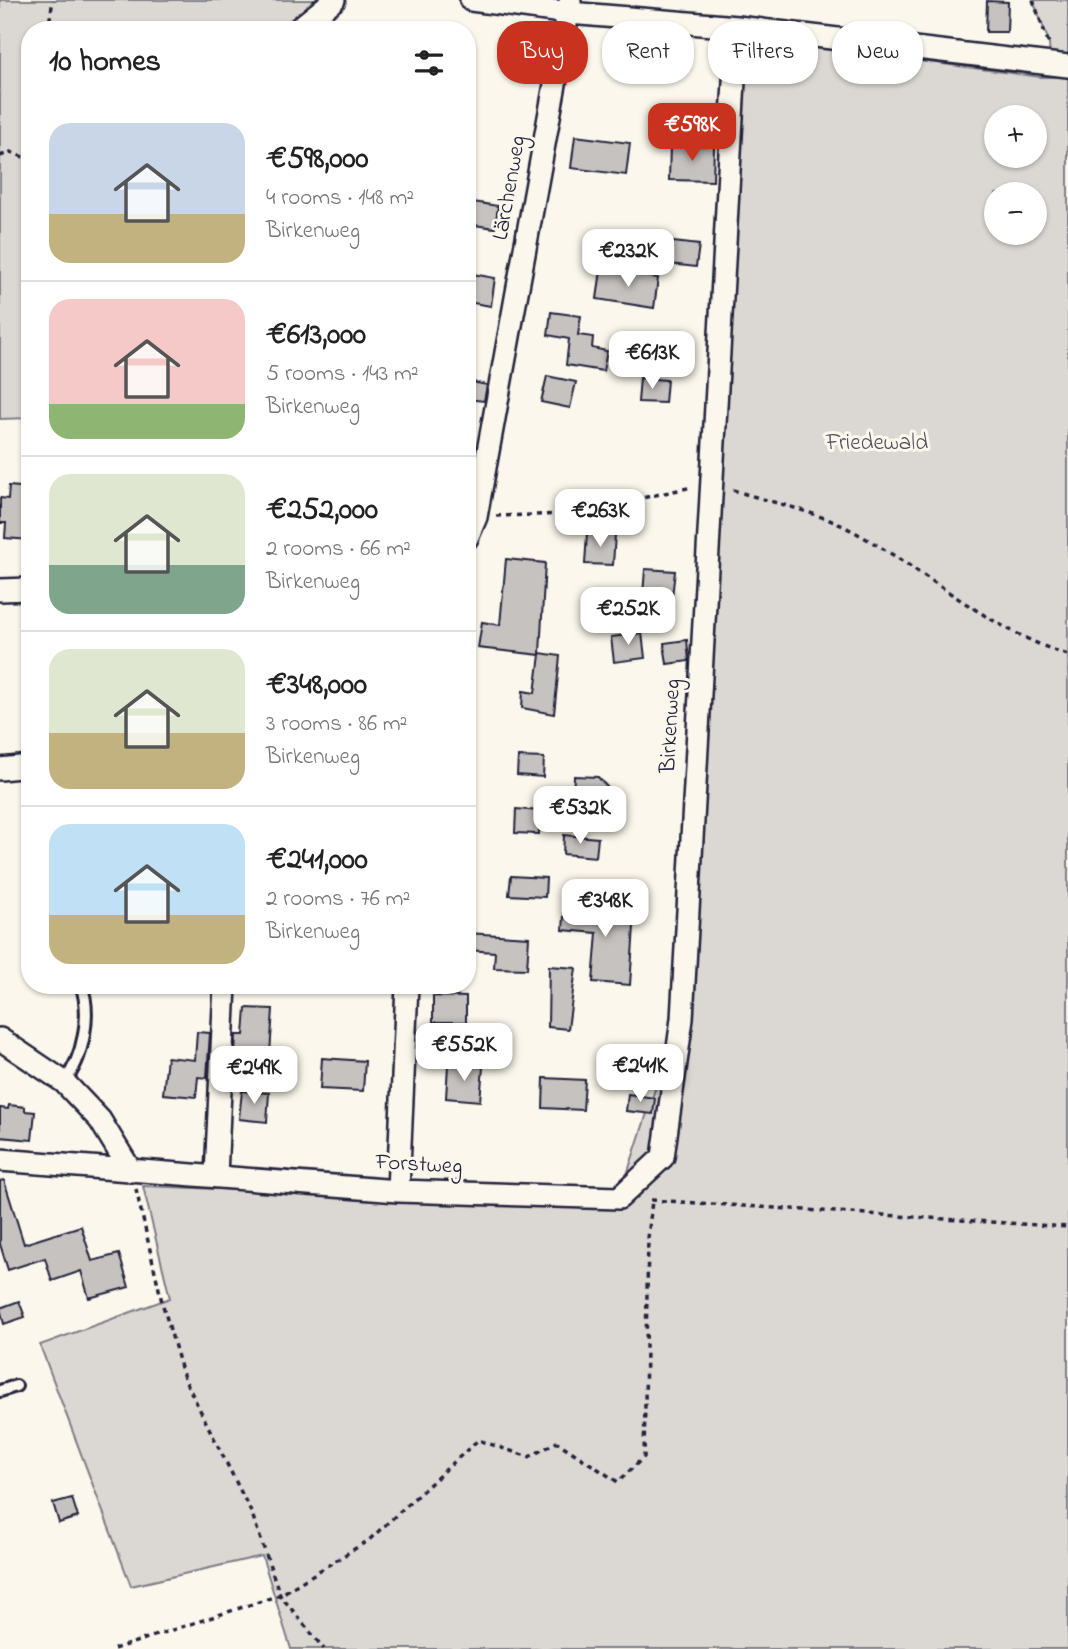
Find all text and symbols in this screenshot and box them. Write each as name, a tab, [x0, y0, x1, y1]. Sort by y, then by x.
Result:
chip: Buy	[497, 21, 588, 84]
chip: Rent	[602, 21, 694, 84]
chip: Filters	[708, 21, 818, 84]
chip: New	[832, 21, 923, 84]
text: 10 homes	[49, 41, 161, 85]
icon: filters	[410, 44, 448, 82]
pin: €598K	[643, 104, 741, 163]
map controls	[984, 105, 1047, 245]
button: +	[984, 105, 1047, 168]
text: €598K	[664, 109, 720, 142]
street label: Lärchenweg	[485, 133, 536, 243]
text: €598,000	[266, 138, 368, 182]
icon: home	[105, 151, 189, 235]
text: 4 rooms · 148 m²	[266, 182, 414, 215]
button: −	[984, 182, 1047, 245]
text: Birkenweg	[266, 215, 360, 248]
pin: €232K	[579, 230, 677, 289]
text: €232K	[598, 235, 658, 268]
text: €613,000	[266, 314, 366, 358]
icon: home	[105, 327, 189, 411]
pin: €613K	[603, 332, 701, 391]
text: €613K	[625, 337, 679, 370]
text: 5 rooms · 143 m²	[266, 358, 419, 391]
text: Birkenweg	[266, 391, 360, 424]
park label: Friedewald	[825, 427, 928, 460]
text: €252,000	[266, 489, 378, 533]
pin: €263K	[551, 490, 649, 549]
text: €263K	[571, 495, 629, 528]
icon: home	[105, 502, 189, 586]
text: 2 rooms · 66 m²	[266, 533, 411, 566]
text: Birkenweg	[266, 566, 360, 599]
pin: €252K	[579, 588, 677, 647]
text: €252K	[596, 593, 660, 626]
text: €348,000	[266, 664, 367, 708]
icon: home	[105, 677, 189, 761]
street label: Birkenweg	[652, 678, 691, 775]
text: 3 rooms · 86 m²	[266, 708, 407, 741]
text: Birkenweg	[266, 741, 360, 774]
pin: €532K	[531, 786, 629, 846]
text: €532K	[549, 792, 611, 825]
text: €241,000	[266, 839, 368, 883]
icon: home	[105, 852, 189, 936]
pin: €348K	[556, 880, 654, 939]
text: 2 rooms · 76 m²	[266, 883, 410, 916]
text: €348K	[578, 885, 632, 918]
text: Birkenweg	[266, 916, 360, 949]
pin: €552K	[415, 1024, 513, 1083]
text: €552K	[432, 1029, 496, 1062]
pin: €241K	[591, 1044, 689, 1104]
pin: €249K	[205, 1046, 303, 1106]
text: €241K	[612, 1050, 668, 1083]
text: €249K	[226, 1052, 282, 1085]
street label: Forstweg	[374, 1146, 463, 1185]

